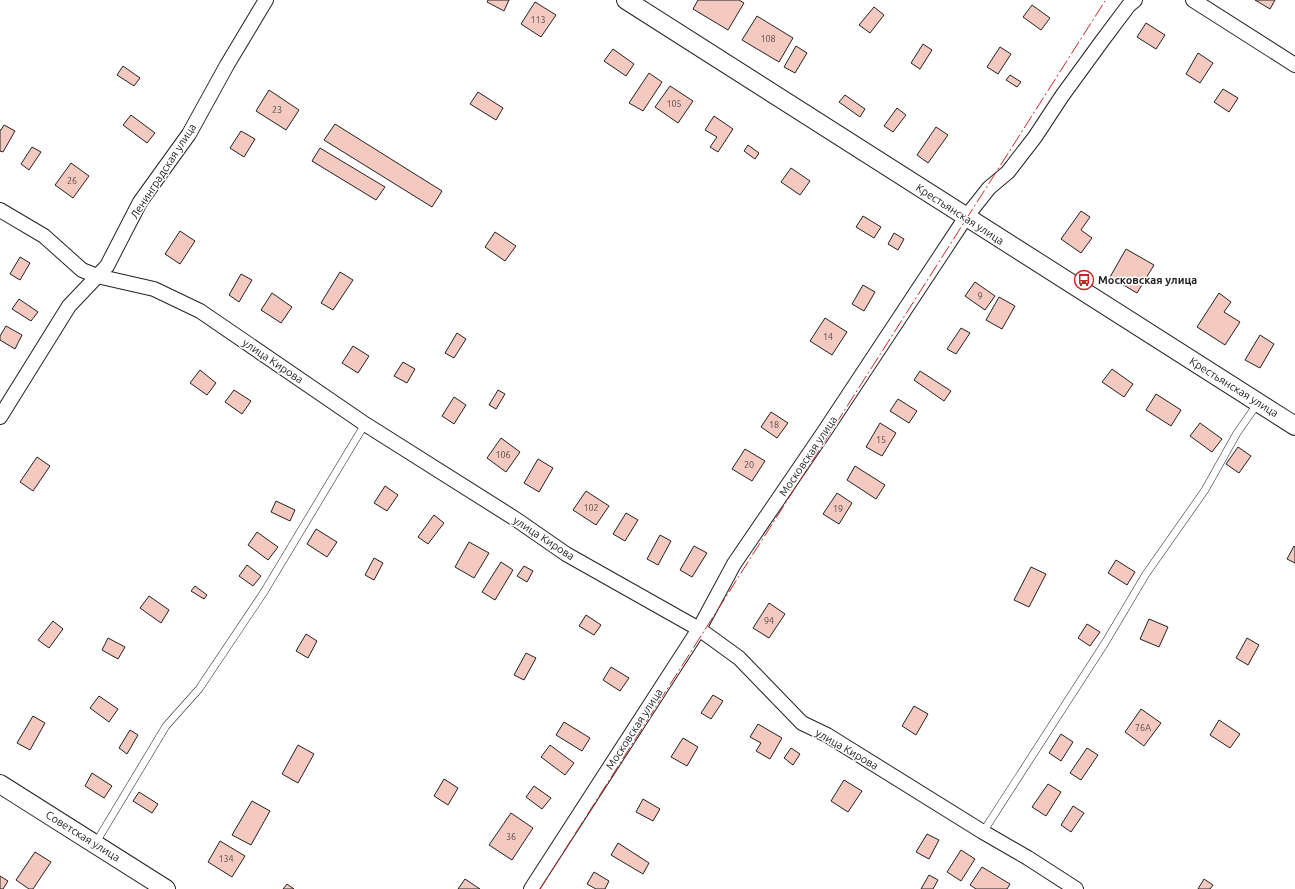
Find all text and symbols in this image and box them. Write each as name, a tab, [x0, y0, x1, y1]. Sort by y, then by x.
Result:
house number: 113	[530, 15, 546, 25]
house number: 108	[760, 34, 776, 44]
house number: 105	[666, 99, 682, 109]
house number: 23	[272, 105, 282, 115]
street label: Ленинградская улица	[128, 121, 198, 221]
house number: 26	[67, 176, 77, 186]
street label: Крестьянская улица	[914, 181, 1006, 247]
bus stop icon: Московская улица	[1073, 269, 1095, 291]
place label: Московская улица	[1098, 274, 1197, 286]
house number: 9	[977, 291, 983, 301]
house number: 14	[823, 332, 833, 342]
street label: улица Кирова	[240, 336, 306, 386]
street label: Крестьянская улица	[1187, 355, 1281, 419]
street label: Московская улица	[777, 414, 839, 498]
house number: 18	[769, 420, 779, 430]
house number: 15	[876, 435, 886, 445]
house number: 106	[495, 450, 511, 460]
house number: 20	[744, 460, 754, 470]
house number: 102	[583, 503, 599, 513]
house number: 19	[833, 504, 843, 514]
street label: улица Кирова	[511, 514, 577, 562]
house number: 94	[764, 616, 774, 626]
street label: Московская улица	[603, 686, 665, 772]
house number: 76А	[1135, 723, 1151, 733]
street label: улица Кирова	[813, 726, 881, 772]
street label: Советская улица	[44, 808, 122, 864]
house number: 36	[506, 832, 516, 842]
house number: 134	[218, 854, 234, 864]

